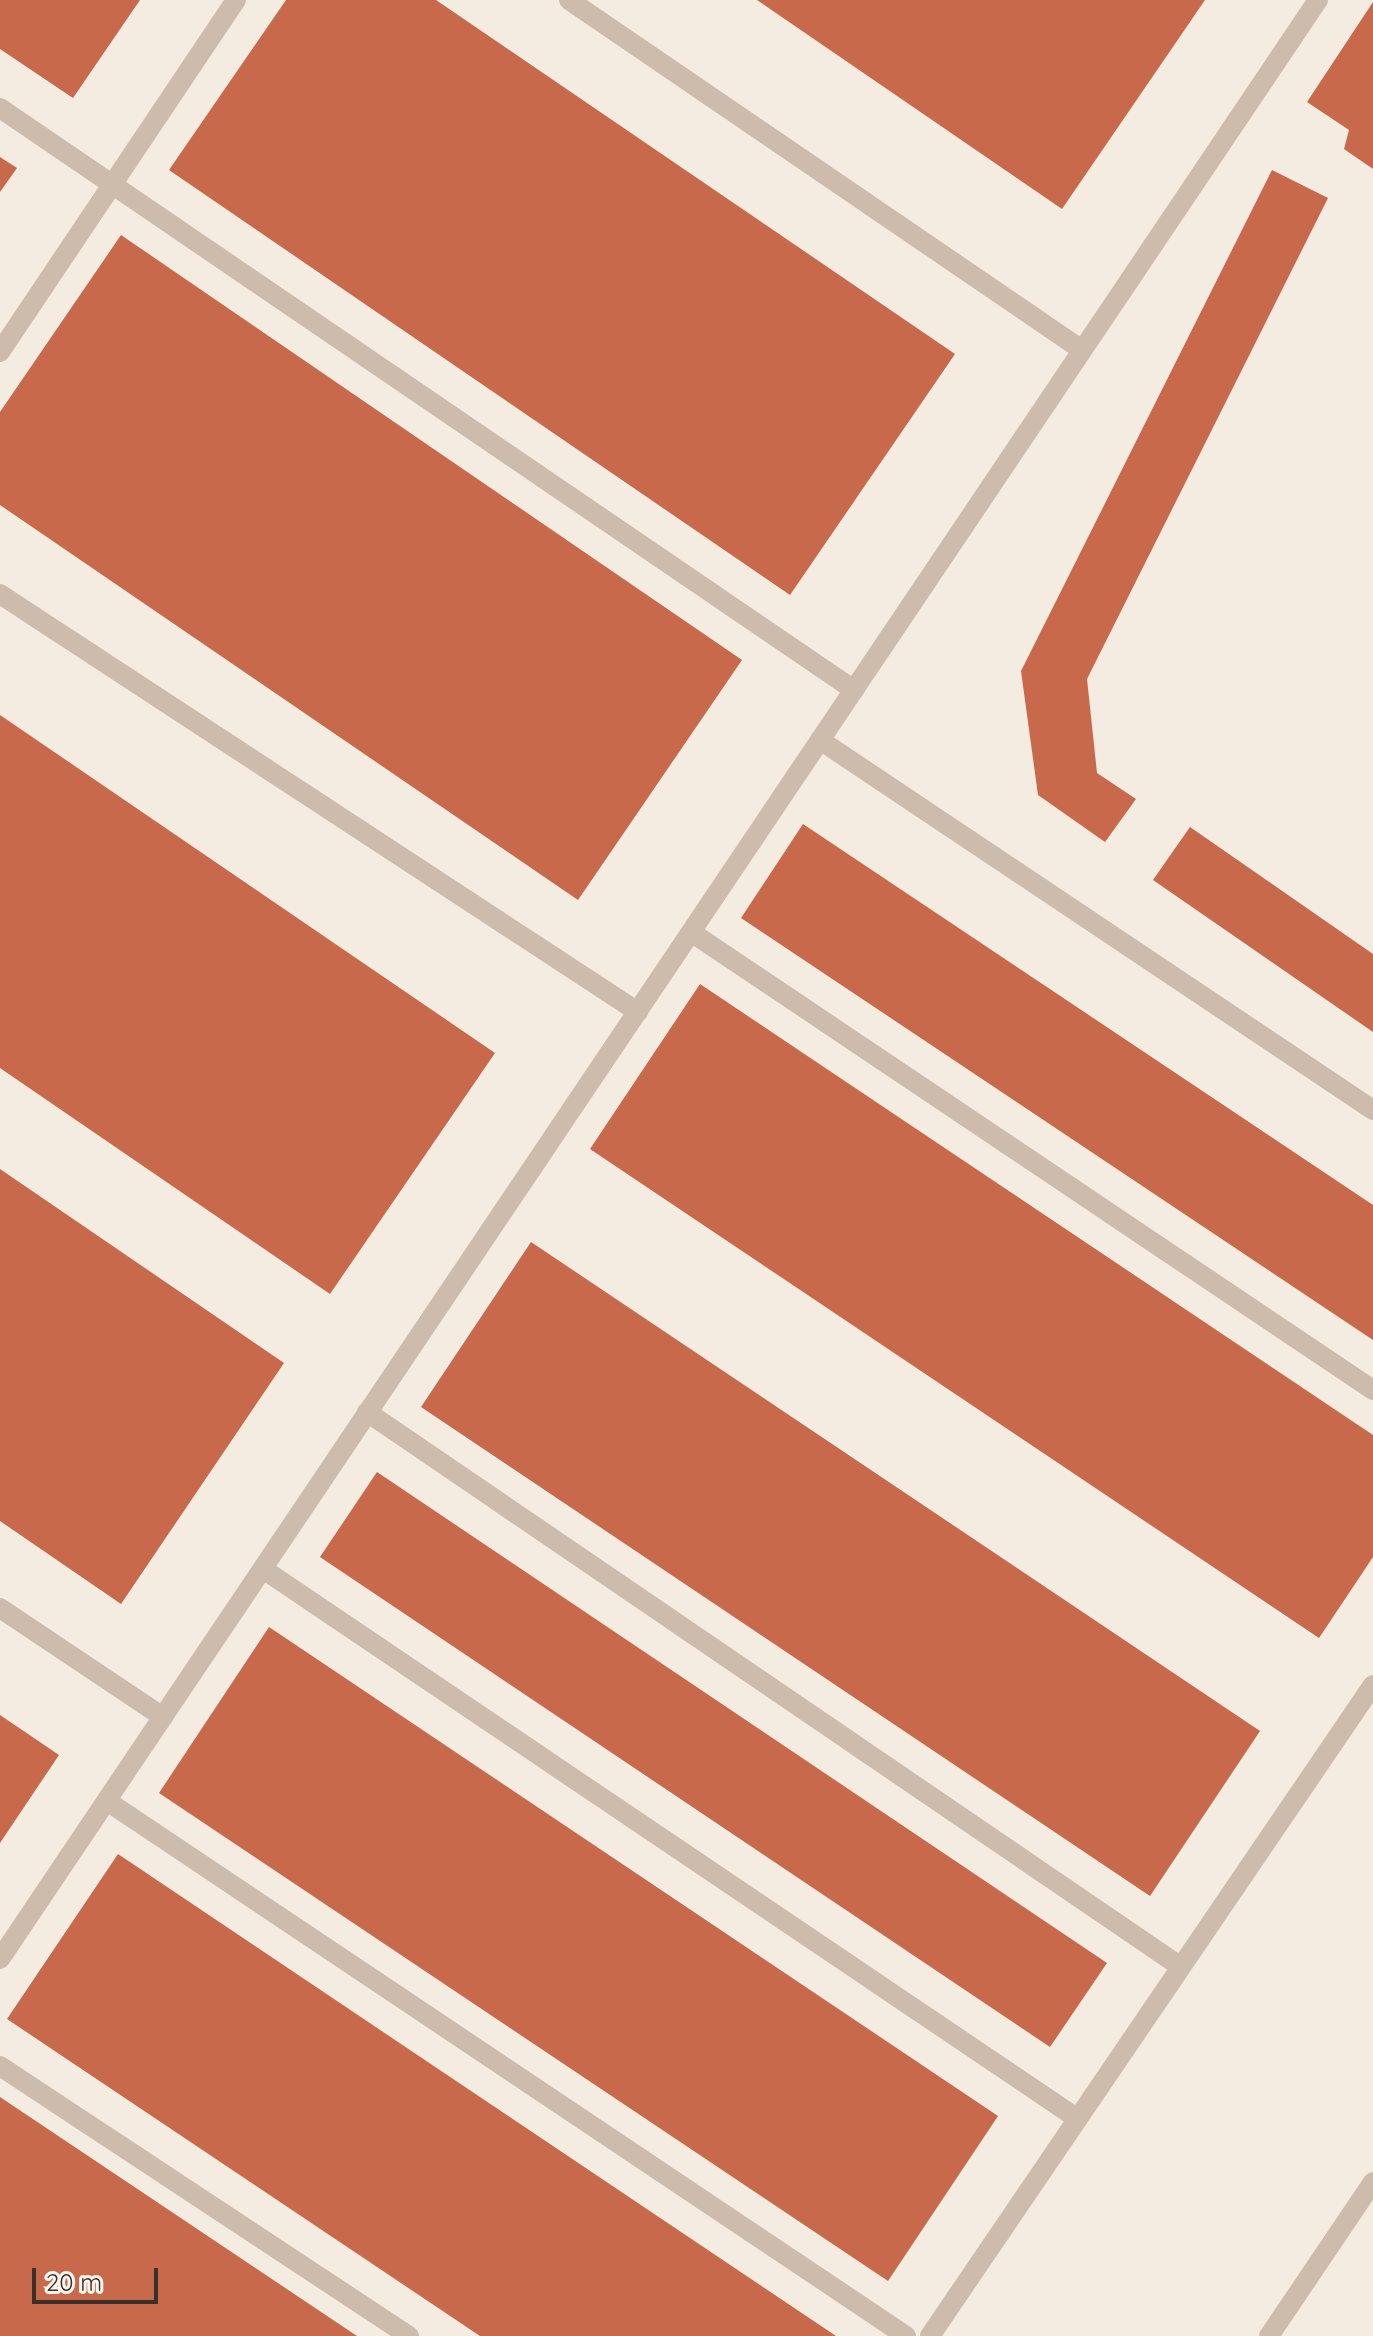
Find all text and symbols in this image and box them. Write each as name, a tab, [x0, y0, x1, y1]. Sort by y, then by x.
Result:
scale bar	[36, 2252, 162, 2302]
text: 20 m	[46, 2267, 102, 2297]

